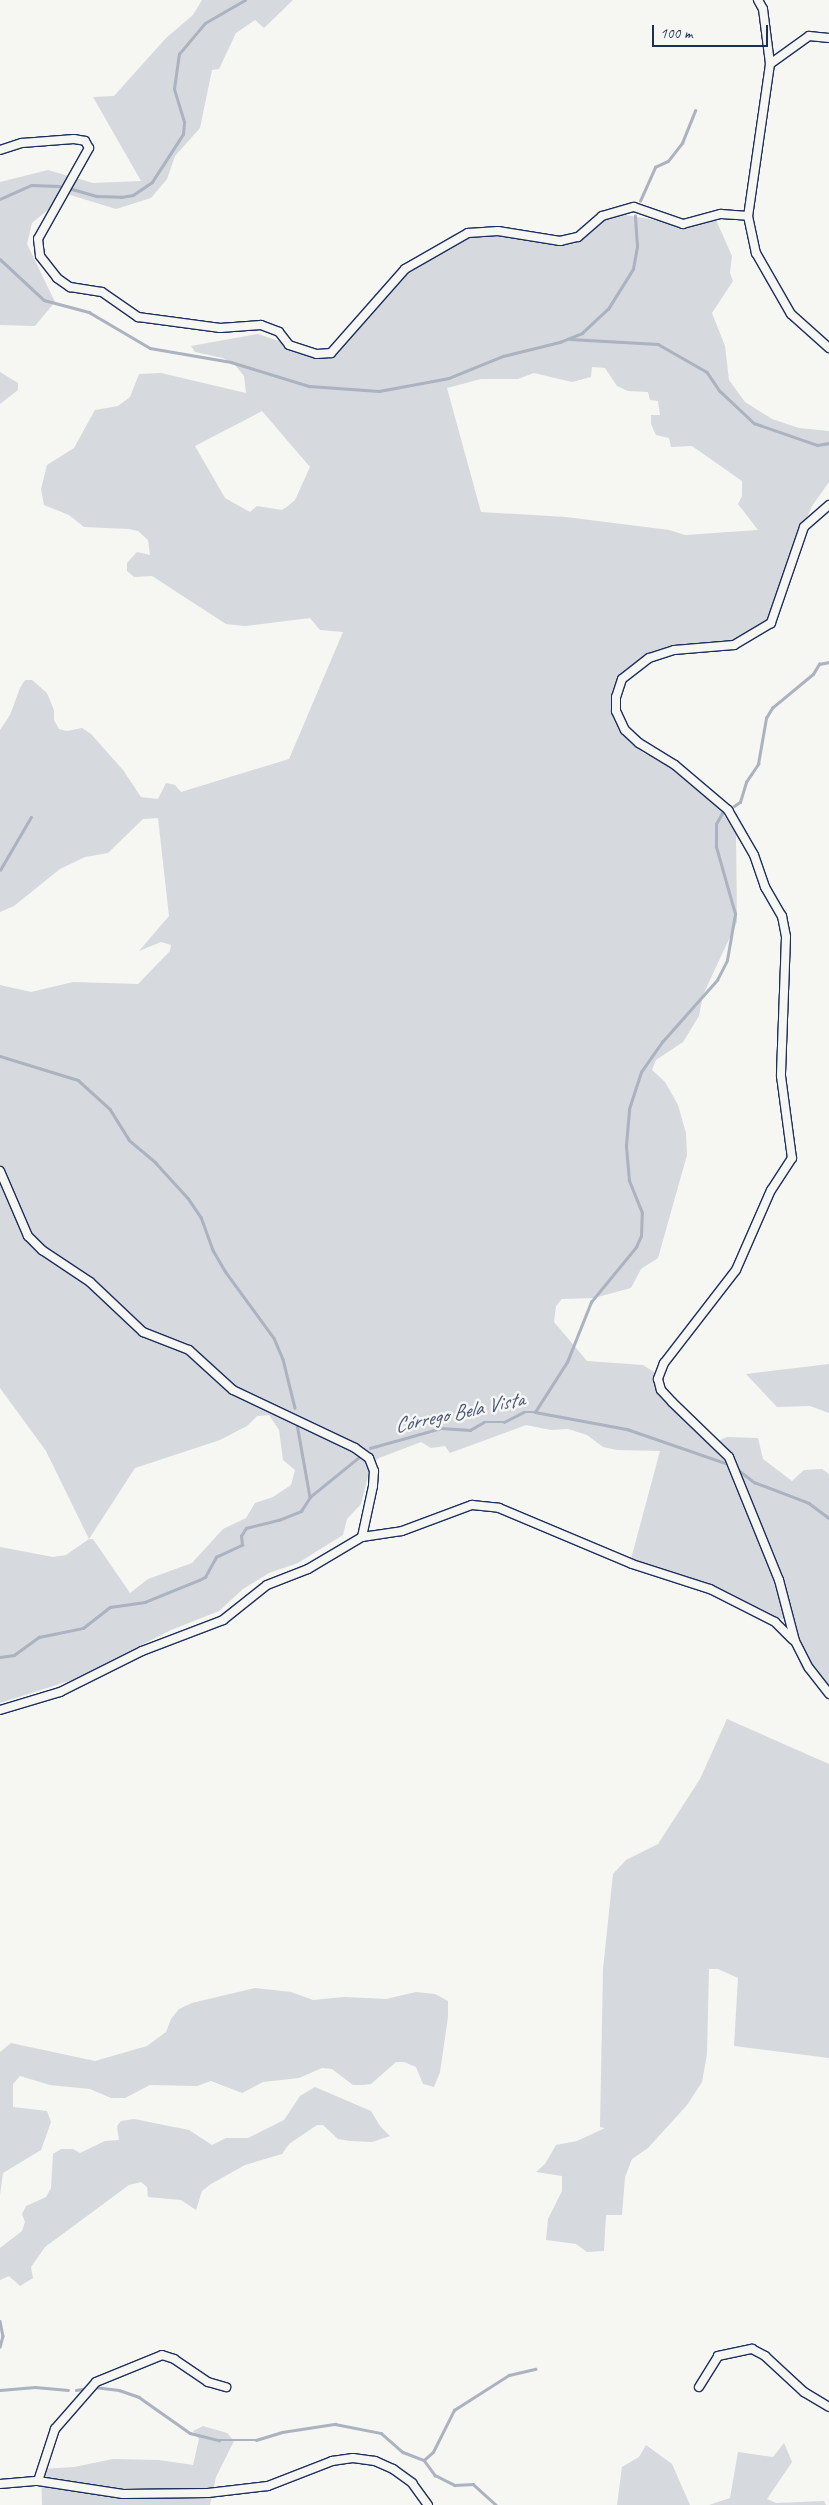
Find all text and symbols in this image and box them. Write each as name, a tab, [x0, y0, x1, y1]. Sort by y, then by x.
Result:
scale bar	[654, 15, 770, 47]
text: 100 m	[660, 24, 692, 43]
water label: Córrego Bela Vista	[392, 1386, 526, 1438]

